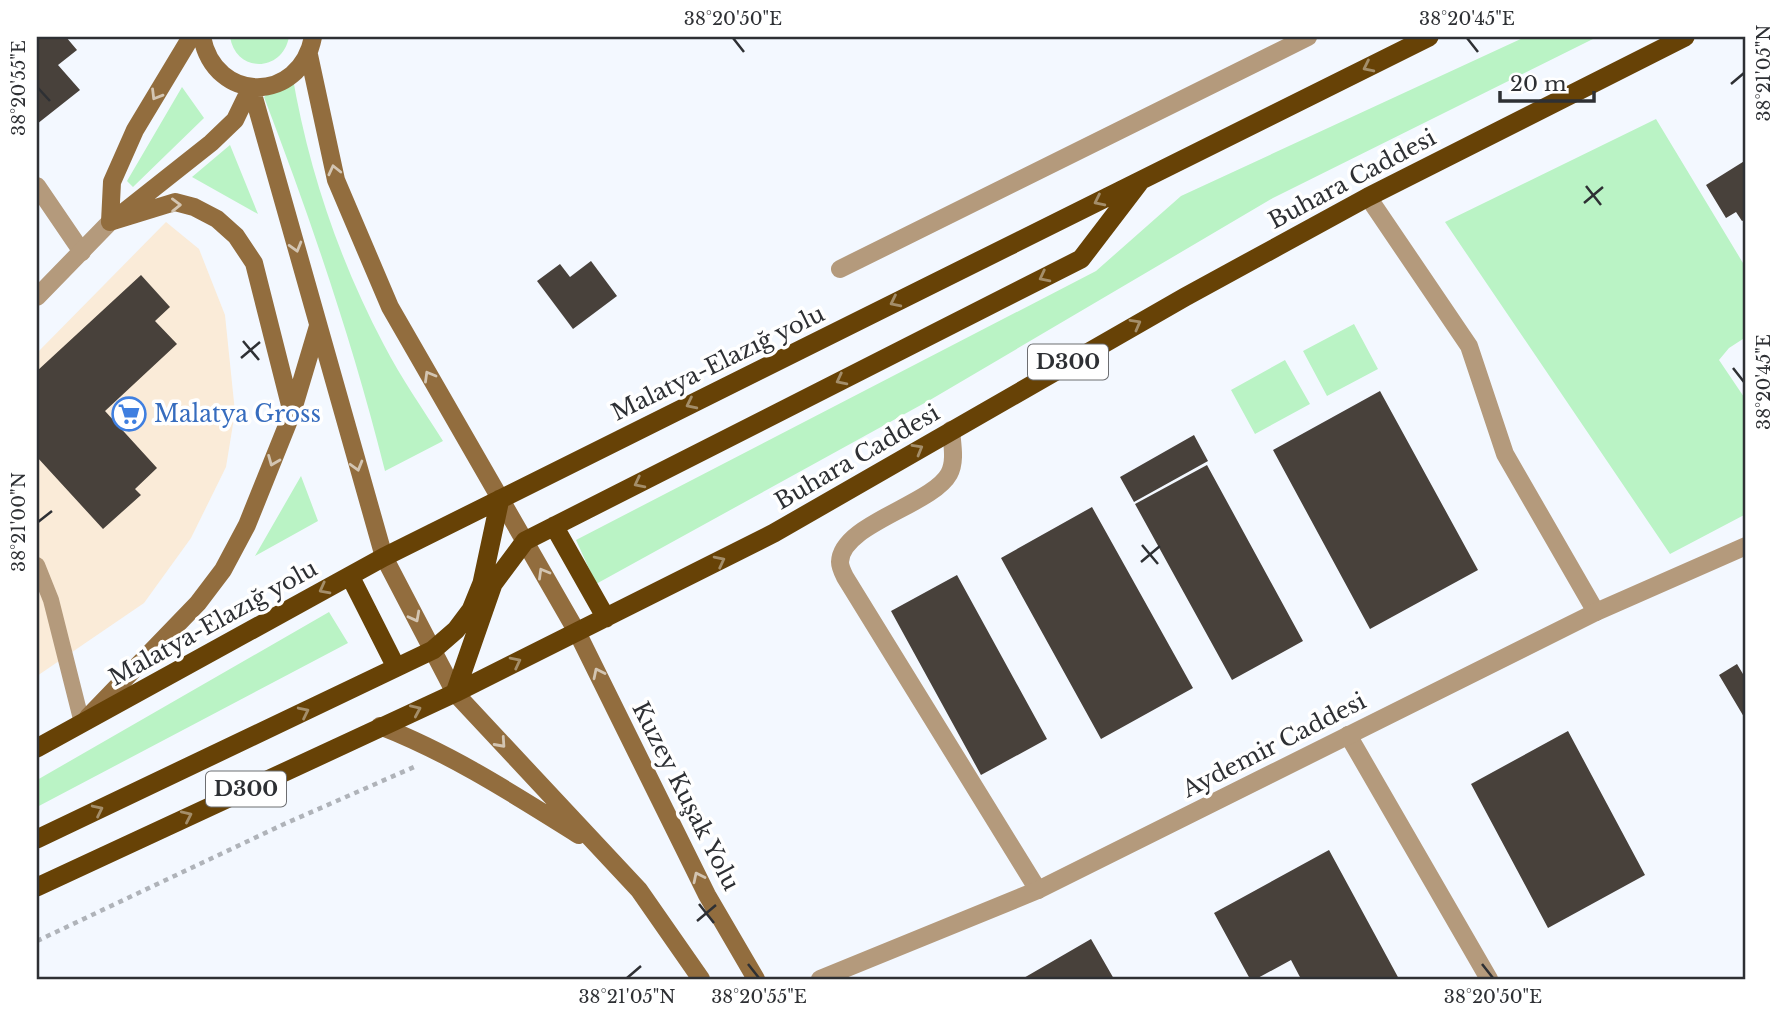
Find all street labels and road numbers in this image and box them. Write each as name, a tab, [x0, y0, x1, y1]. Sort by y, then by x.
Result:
street label: Buhara Caddesi	[1264, 123, 1441, 235]
street label: Malatya-Elazığ yolu	[607, 299, 829, 427]
road number: D300	[1028, 344, 1108, 380]
street label: Buhara Caddesi	[770, 398, 944, 515]
street label: Malatya-Elazığ yolu	[104, 554, 322, 692]
street label: Aydemir Caddesi	[1177, 686, 1371, 804]
street label: Kuzey Kuşak Yolu	[626, 697, 746, 895]
road number: D300	[206, 772, 286, 806]

